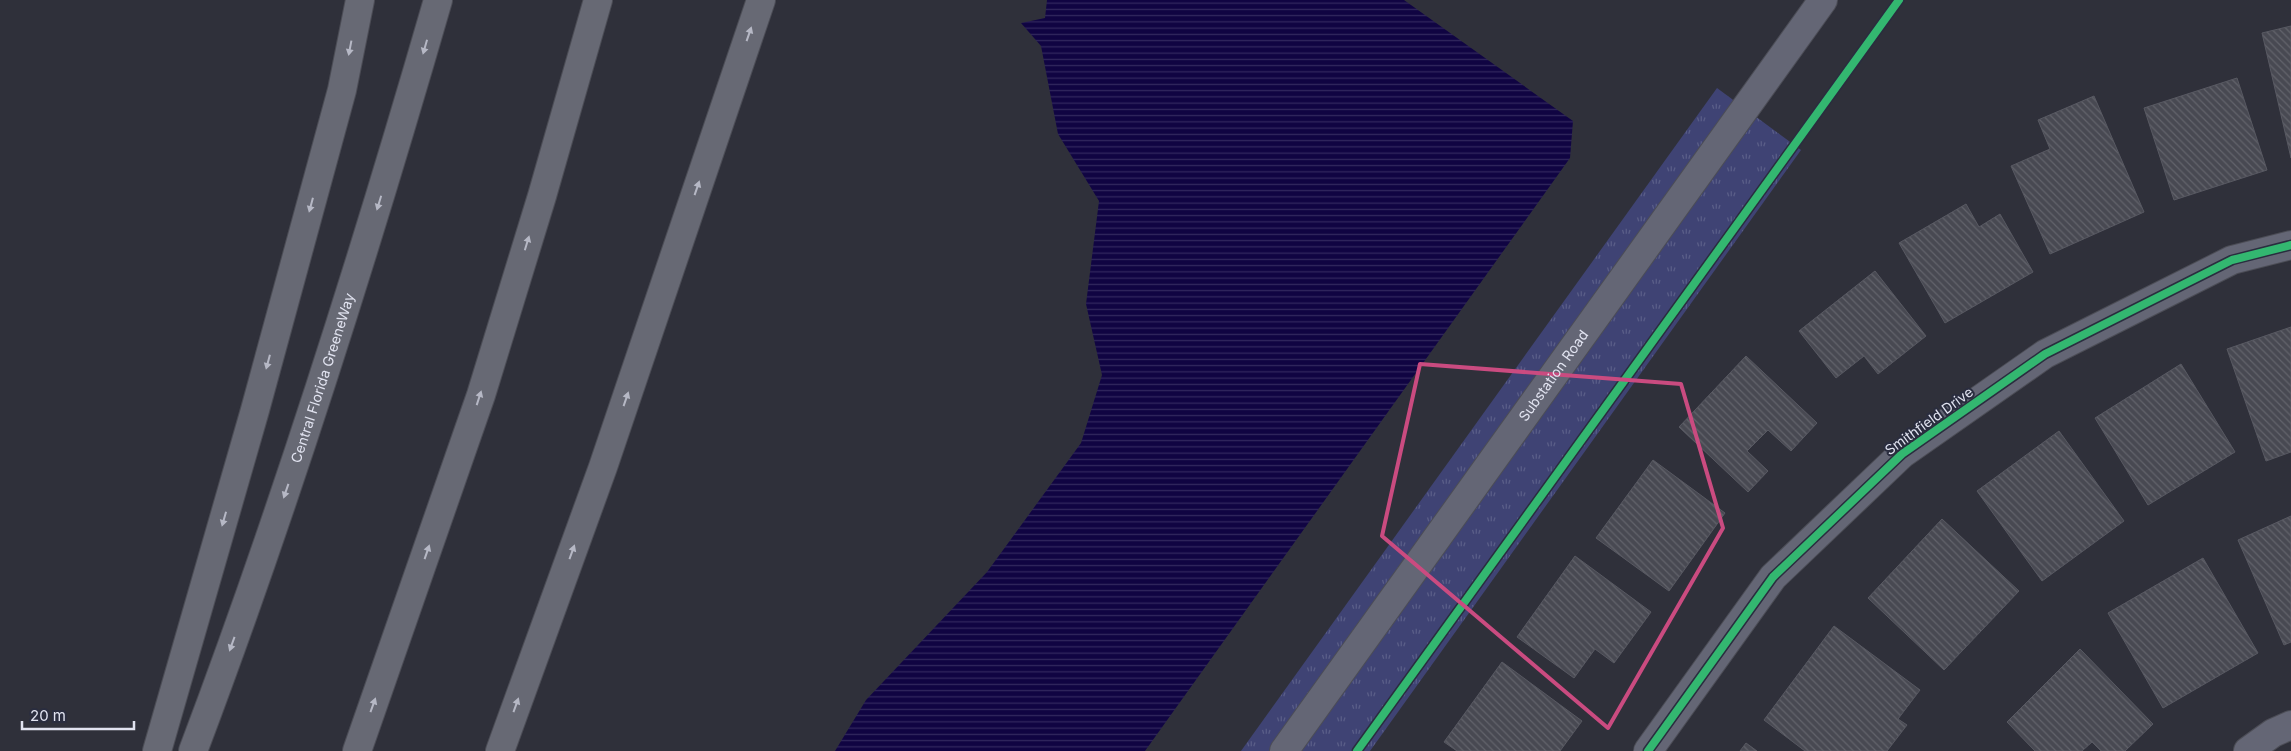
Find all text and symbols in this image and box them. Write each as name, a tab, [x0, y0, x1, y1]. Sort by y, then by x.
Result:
one-way arrow	[746, 26, 754, 41]
one-way arrow	[420, 39, 428, 54]
one-way arrow	[346, 40, 354, 56]
one-way arrow	[694, 180, 702, 195]
one-way arrow	[374, 195, 382, 210]
one-way arrow	[306, 198, 314, 213]
one-way arrow	[524, 235, 532, 250]
street label: Central Florida GreeneWay	[287, 291, 358, 465]
street label: Substation Road	[1515, 326, 1591, 424]
one-way arrow	[264, 355, 272, 370]
street label: Smithfield Drive	[1881, 383, 1976, 458]
one-way arrow	[476, 390, 484, 405]
one-way arrow	[623, 392, 630, 407]
one-way arrow	[282, 483, 289, 498]
one-way arrow	[220, 511, 228, 526]
one-way arrow	[424, 544, 432, 559]
one-way arrow	[569, 545, 576, 560]
one-way arrow	[228, 637, 236, 652]
one-way arrow	[369, 697, 377, 712]
one-way arrow	[512, 697, 520, 712]
scale bar	[22, 698, 135, 730]
text: 20 m	[30, 706, 66, 725]

